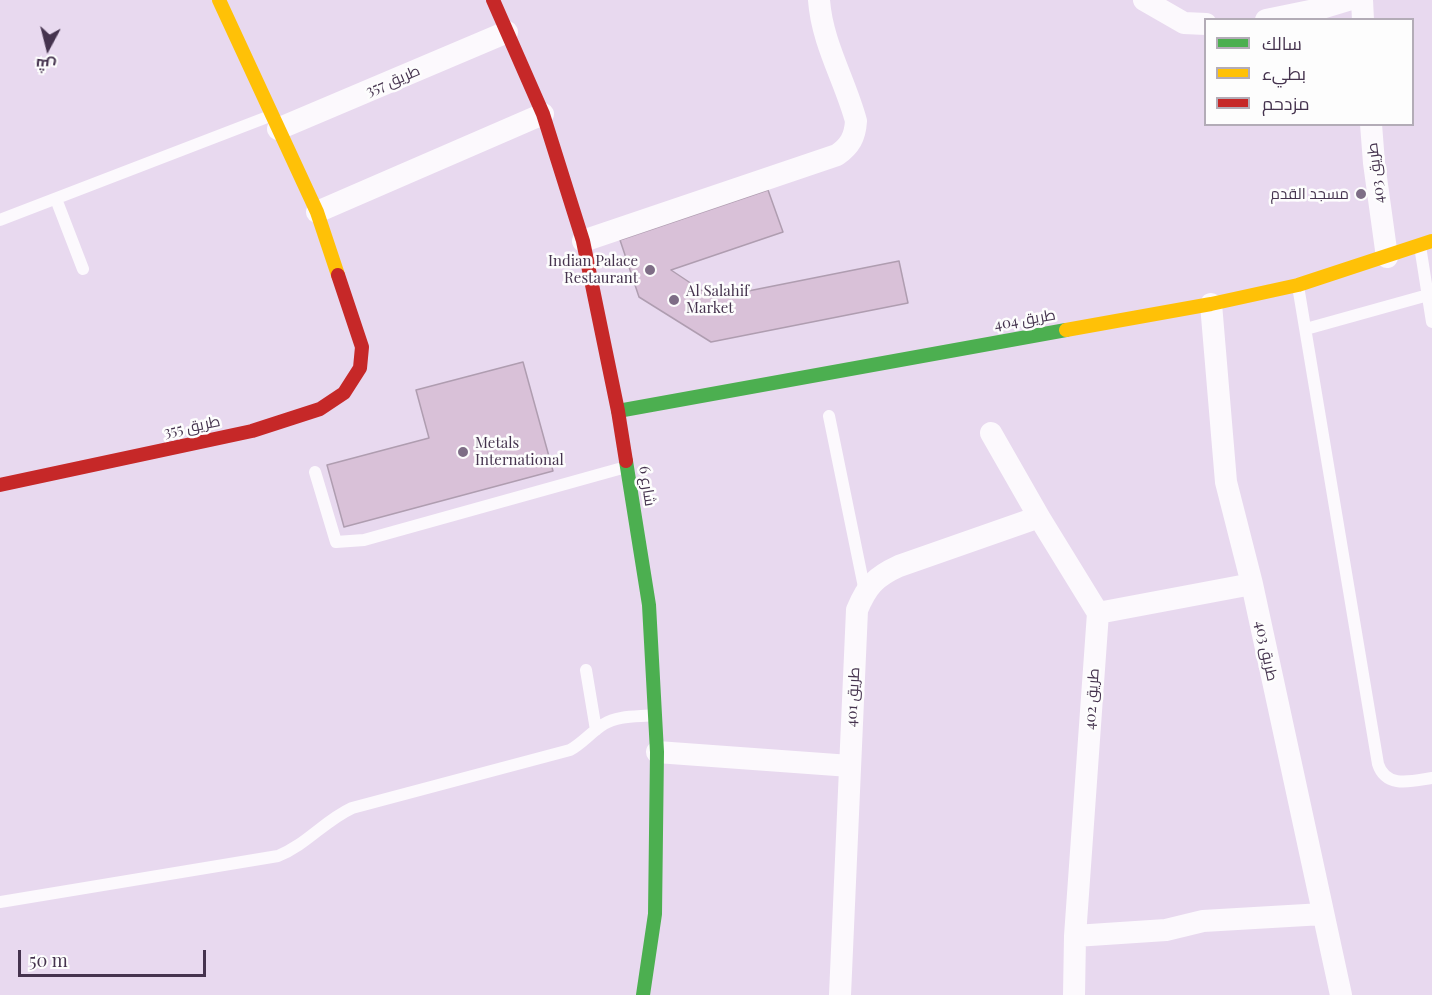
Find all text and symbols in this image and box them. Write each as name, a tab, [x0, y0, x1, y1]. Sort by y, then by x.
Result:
north arrow	[18, 18, 78, 78]
legend	[1204, 18, 1414, 126]
text: سالك	[1262, 31, 1302, 55]
text: ش	[34, 55, 57, 78]
text: بطيء	[1262, 61, 1306, 85]
street label: طريق 357	[363, 62, 423, 100]
text: مزدحم	[1262, 91, 1310, 115]
street label: طريق 403	[1363, 142, 1389, 204]
place label: مسجد القدم	[1271, 185, 1349, 203]
marker: مسجد القدم	[1354, 187, 1368, 201]
place label: Indian Palace Restaurant	[548, 252, 638, 287]
marker: Indian Palace Restaurant	[643, 263, 657, 277]
place label: Al Salahif Market	[686, 282, 749, 317]
marker: Al Salahif Market	[667, 293, 681, 307]
street label: طريق 404	[993, 306, 1057, 334]
street label: طريق 355	[162, 412, 222, 442]
place label: Metals International	[475, 434, 564, 469]
marker: Metals International	[456, 445, 470, 459]
street label: شارع 6	[635, 465, 659, 507]
street label: طريق 403	[1251, 619, 1281, 683]
street label: طريق 401	[842, 667, 864, 727]
street label: طريق 402	[1081, 668, 1103, 730]
scale bar	[21, 938, 208, 976]
text: 50 m	[29, 948, 68, 972]

